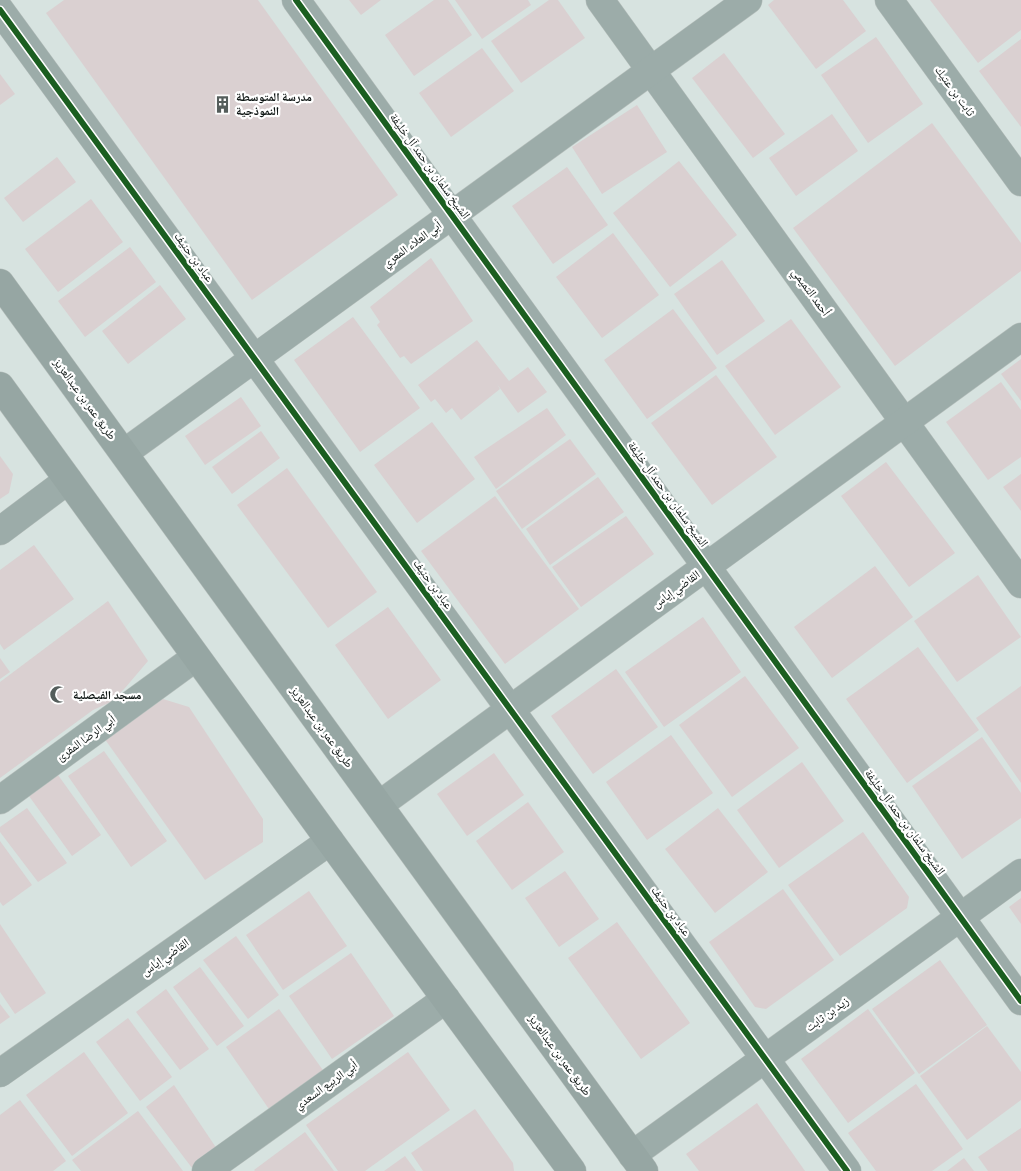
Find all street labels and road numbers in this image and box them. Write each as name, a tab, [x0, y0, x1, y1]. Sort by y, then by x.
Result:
street label: ثابت بن عتيك	[930, 62, 979, 121]
street label: الشيخ سلمان بن حمد آل خليفة	[385, 110, 474, 223]
street label: أبي العلاء المعري	[379, 217, 446, 273]
street label: عباد بن حنيف	[170, 229, 218, 286]
street label: أحمد التميمي	[786, 265, 834, 321]
street label: طريق عمر بن عبدالعزيز	[49, 354, 120, 444]
street label: الشيخ سلمان بن حمد آل خليفة	[623, 438, 712, 551]
street label: عباد بن حنيف	[409, 556, 457, 613]
street label: القاضي إياس	[649, 566, 704, 613]
street label: طريق عمر بن عبدالعزيز	[286, 682, 357, 772]
street label: أبي الرضا المقرئ	[53, 711, 120, 767]
street label: الشيخ سلمان بن حمد آل خليفة	[860, 766, 949, 879]
street label: عباد بن حنيف	[647, 883, 695, 940]
street label: القاضي إياس	[138, 935, 194, 981]
street label: زيد بن ثابت	[802, 993, 853, 1036]
street label: طريق عمر بن عبدالعزيز	[524, 1010, 595, 1100]
street label: أبي الربيع السعدي	[291, 1057, 362, 1115]

